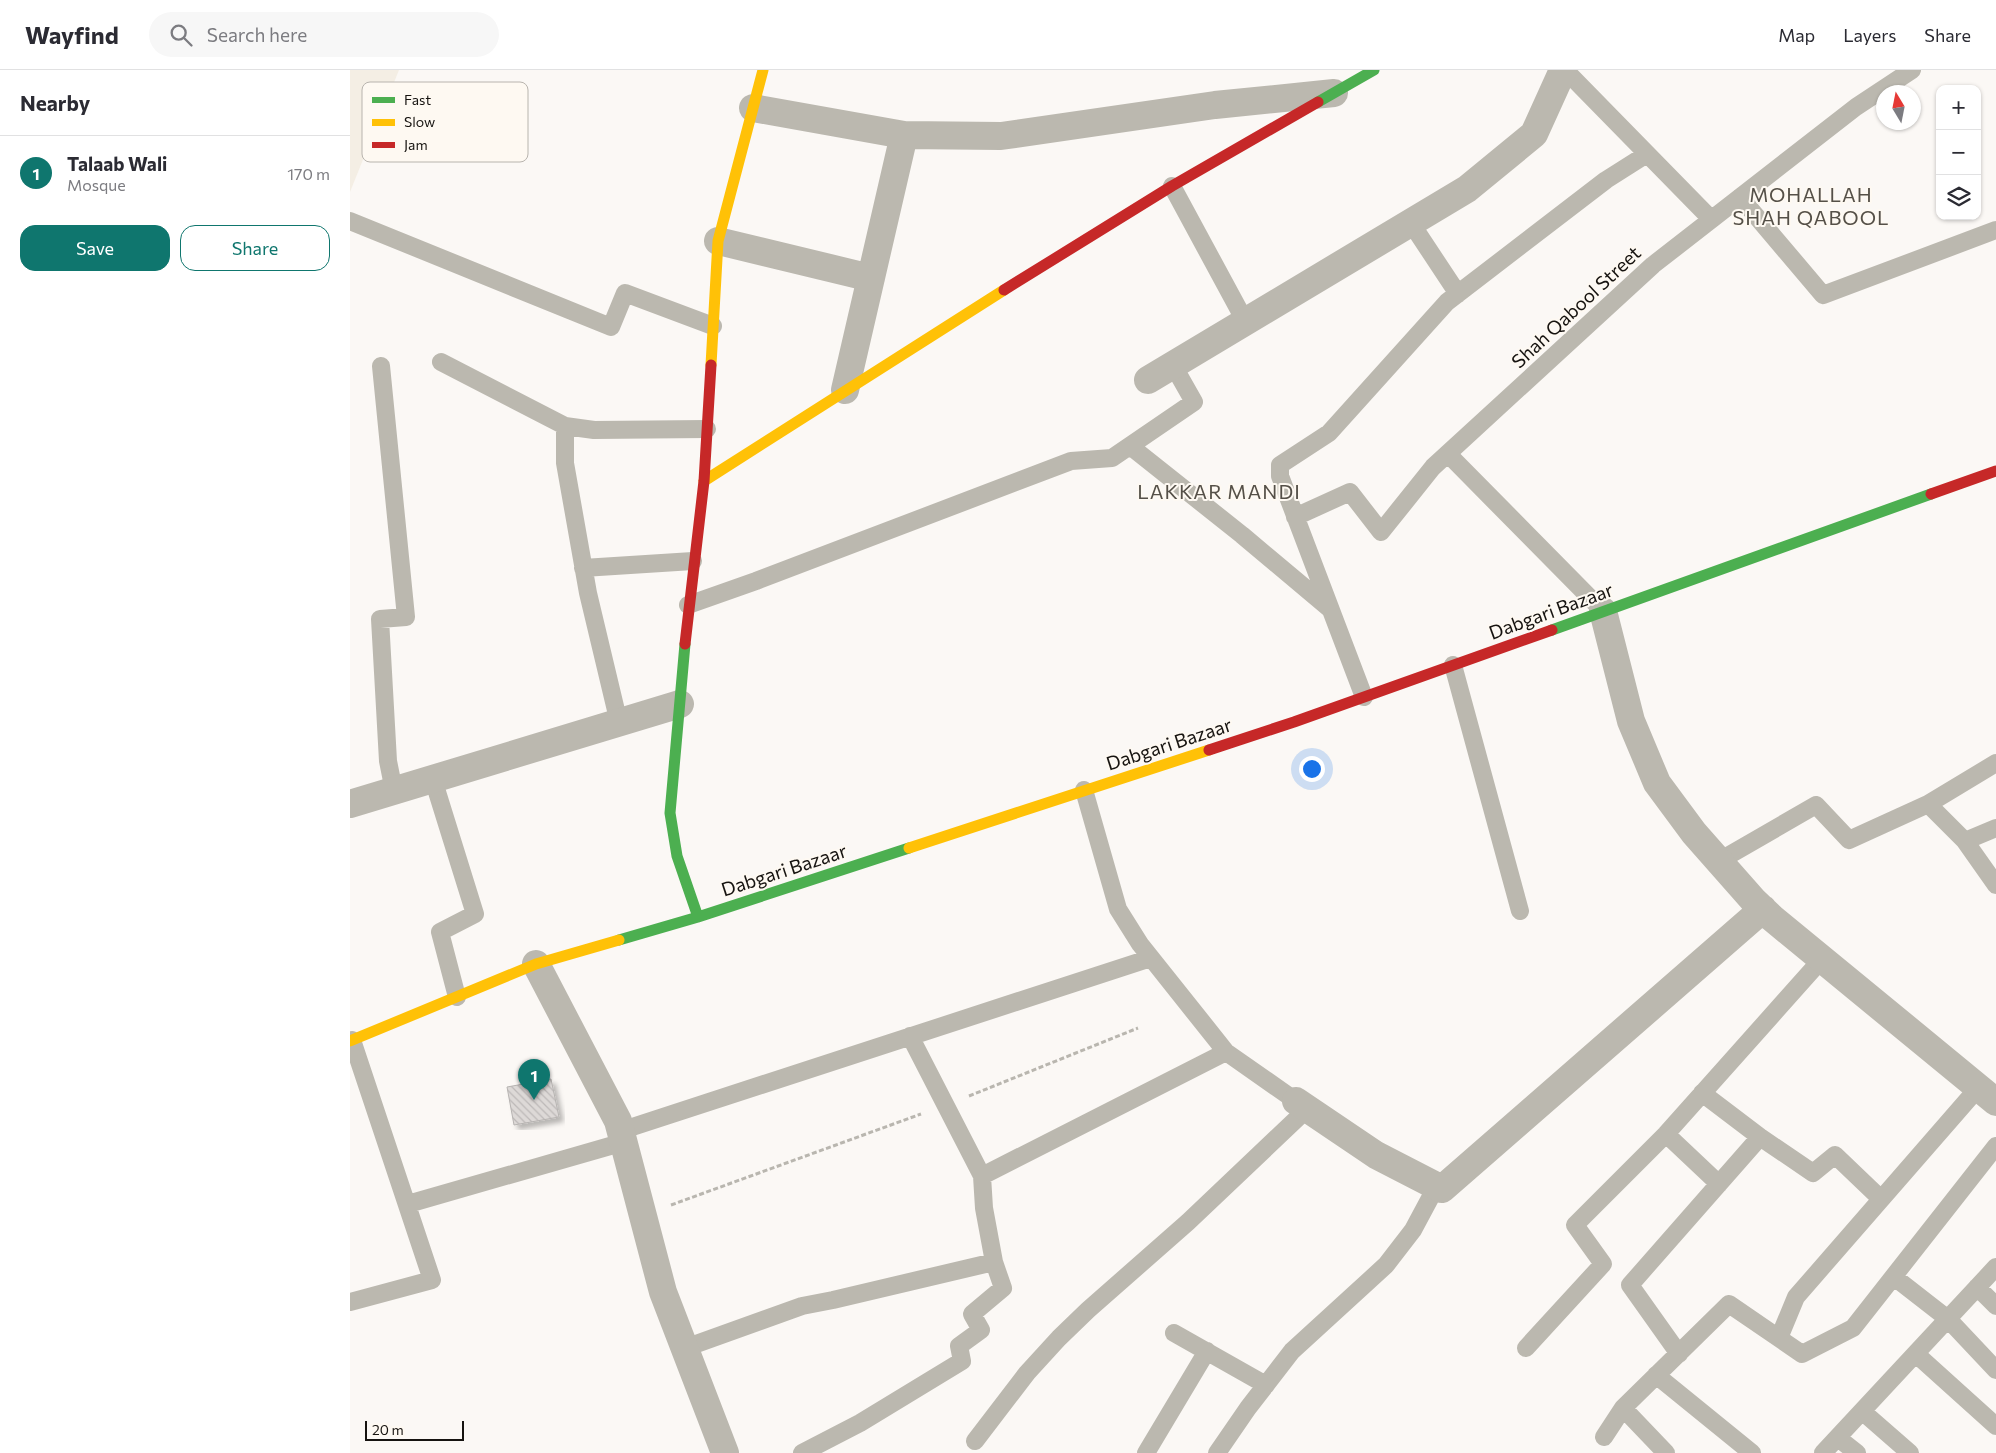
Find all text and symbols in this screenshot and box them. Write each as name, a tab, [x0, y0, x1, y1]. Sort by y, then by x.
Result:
search box	[149, 12, 499, 57]
text: Wayfind	[25, 20, 119, 49]
icon: search	[167, 21, 195, 49]
text: Search here	[207, 23, 307, 46]
text: Map	[1778, 24, 1815, 46]
text: Layers	[1843, 24, 1896, 46]
text: Share	[1924, 24, 1971, 46]
legend	[362, 82, 528, 162]
north arrow	[1876, 85, 1921, 130]
map controls	[1936, 85, 1981, 220]
button: +	[1936, 85, 1981, 130]
text: Nearby	[20, 90, 90, 115]
text: Fast	[404, 91, 431, 108]
text: Slow	[404, 113, 435, 130]
button: −	[1936, 130, 1981, 175]
text: Jam	[404, 136, 428, 153]
text: Talaab Wali	[67, 152, 167, 175]
text: 1	[32, 164, 40, 183]
text: 170 m	[287, 164, 330, 183]
text: Mosque	[67, 175, 126, 194]
button: layers	[1936, 175, 1981, 220]
district label: MOHALLAH SHAH QABOOL	[1733, 182, 1889, 229]
button: Save	[20, 225, 170, 271]
button: Share	[180, 225, 330, 271]
street label: Shah Qabool Street	[1506, 241, 1645, 372]
district label: LAKKAR MANDI	[1137, 479, 1301, 503]
street label: Dabgari Bazaar	[1486, 577, 1616, 644]
street label: Dabgari Bazaar	[1103, 712, 1235, 775]
your location	[1299, 756, 1325, 782]
street label: Dabgari Bazaar	[718, 838, 850, 901]
pin: 1	[518, 1059, 550, 1100]
scale bar	[365, 1418, 464, 1441]
text: 20 m	[372, 1421, 404, 1438]

